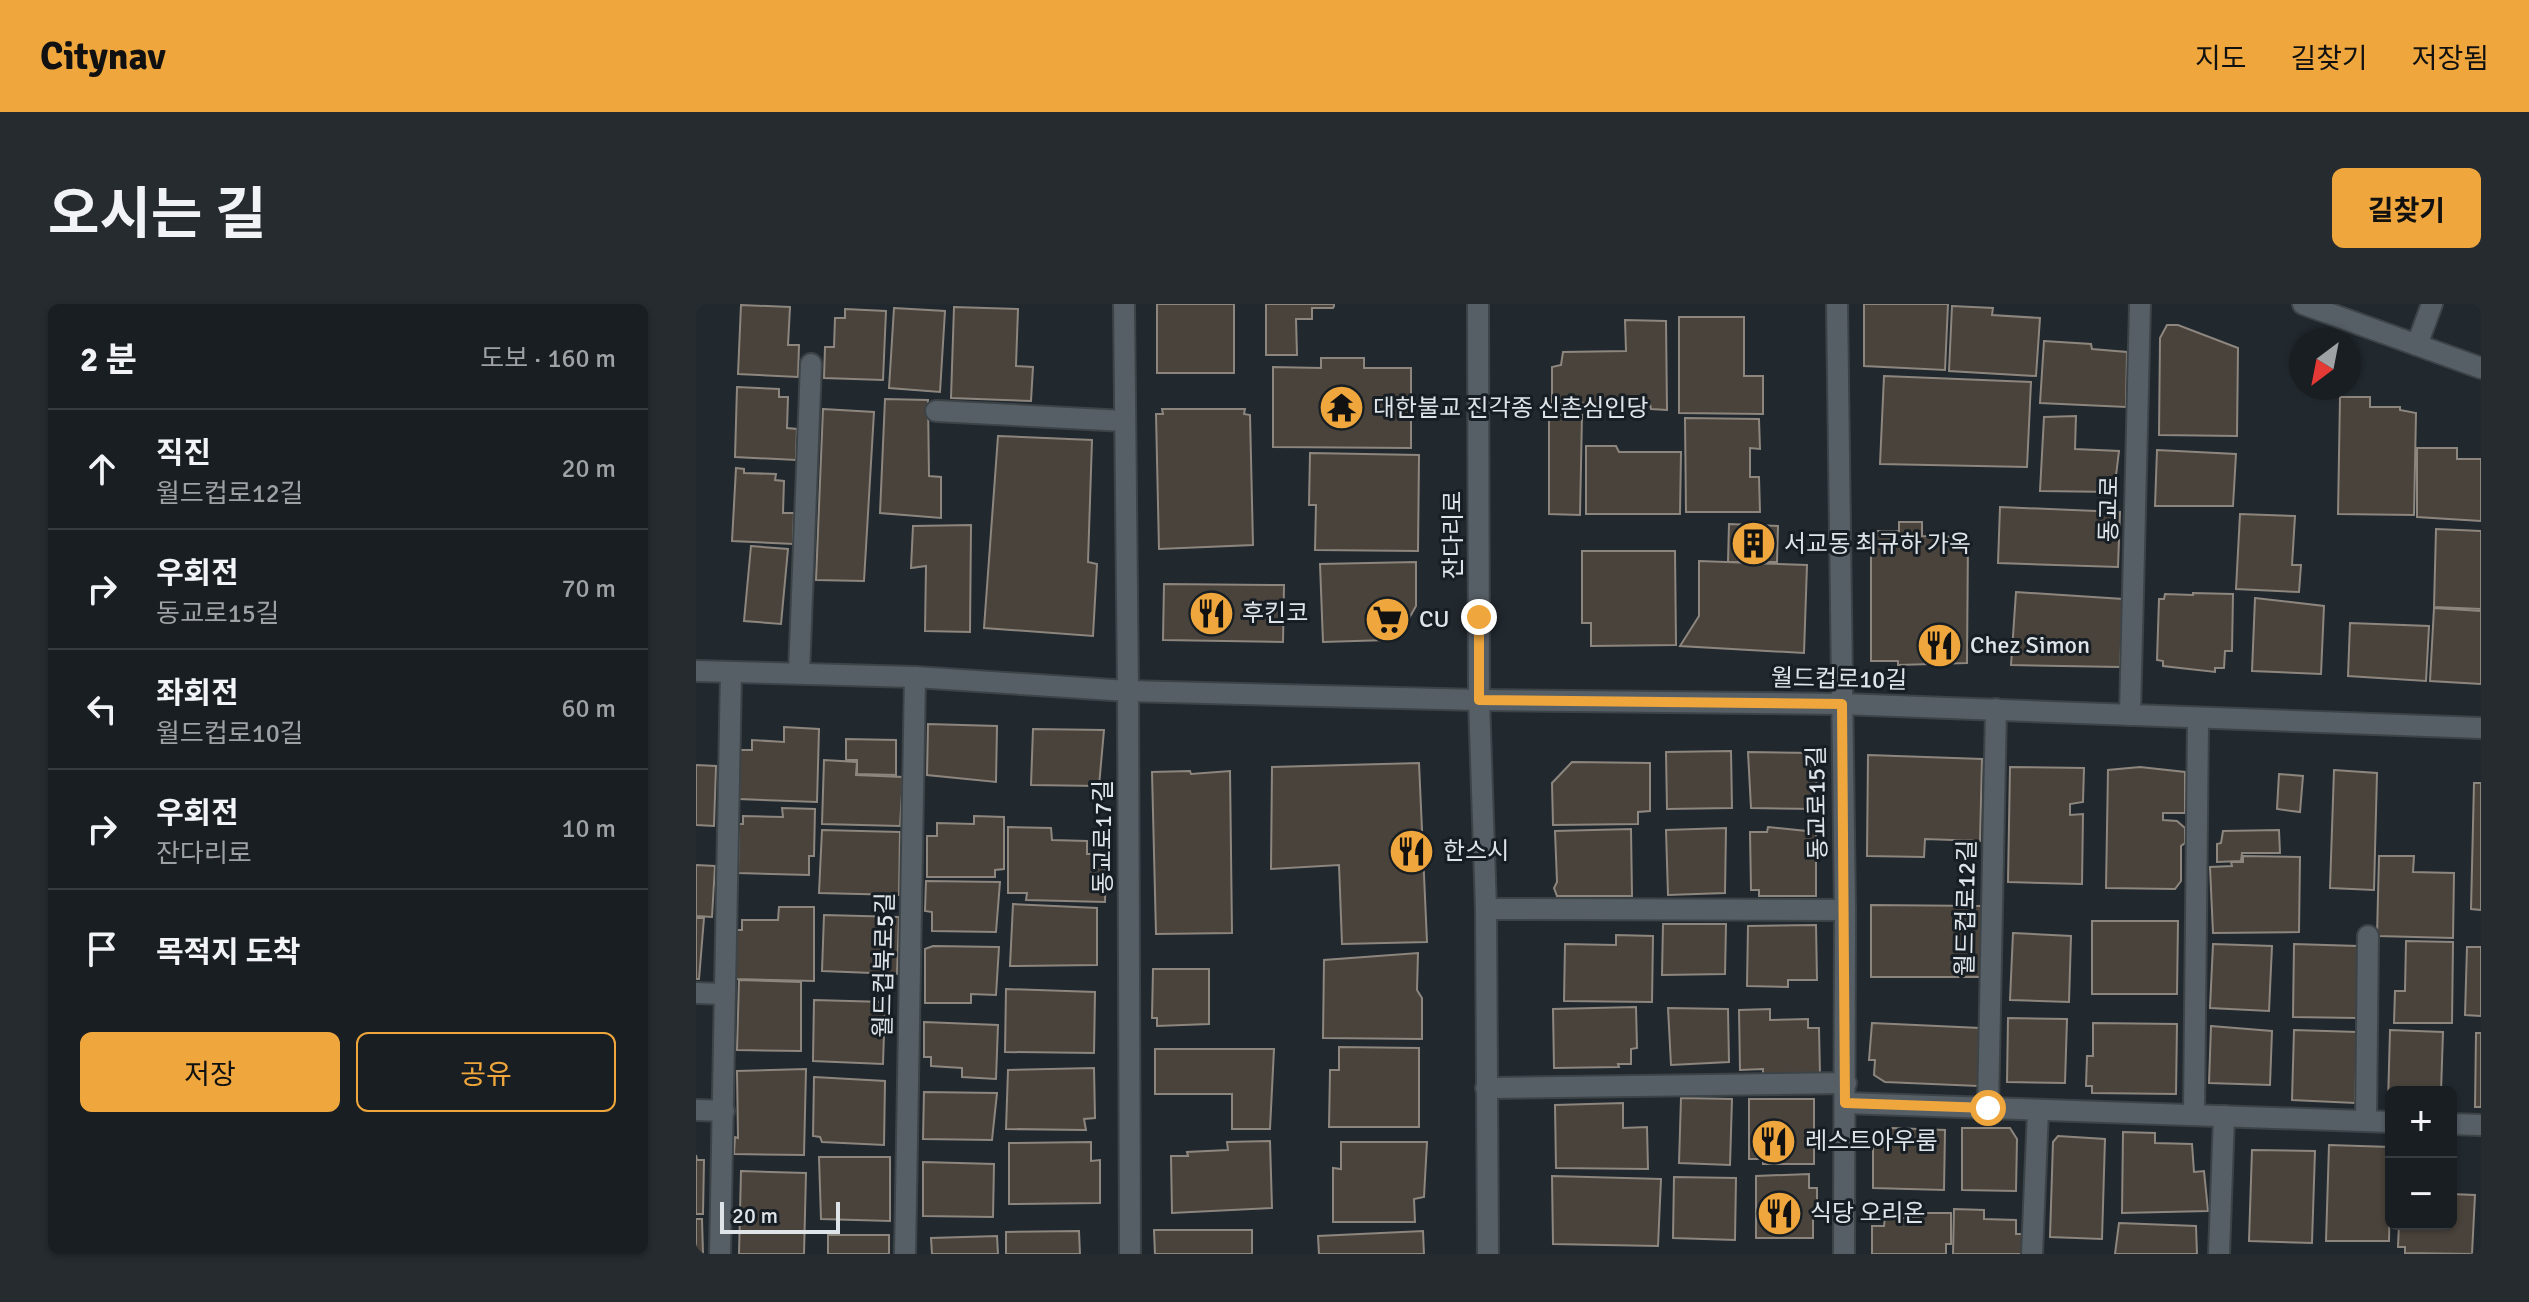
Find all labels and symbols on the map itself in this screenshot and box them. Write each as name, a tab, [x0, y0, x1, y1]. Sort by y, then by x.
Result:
north arrow	[2289, 328, 2361, 400]
temple icon: 대한불교 진각종 신촌심인당	[1318, 384, 1366, 432]
place label: 대한불교 진각종 신촌심인당	[1373, 393, 1649, 423]
street label: 동교로	[2093, 476, 2125, 542]
street label: 잔다리로	[1438, 491, 1468, 579]
building icon: 서교동 최규하 가옥	[1729, 520, 1777, 568]
place label: 서교동 최규하 가옥	[1784, 529, 1971, 559]
restaurant icon: 후킨코	[1187, 589, 1235, 637]
supermarket icon: CU	[1364, 595, 1412, 643]
place label: 후킨코	[1242, 598, 1308, 628]
route end	[1461, 599, 1497, 635]
place label: CU	[1419, 604, 1450, 634]
restaurant icon: Chez Simon	[1915, 621, 1963, 669]
place label: Chez Simon	[1970, 630, 2090, 660]
street label: 월드컵로10길	[1771, 663, 1907, 695]
street label: 동교로15길	[1801, 746, 1833, 860]
street label: 동교로17길	[1088, 780, 1118, 894]
restaurant icon: 한스시	[1388, 827, 1436, 875]
place label: 한스시	[1443, 836, 1509, 866]
street label: 월드컵로12길	[1950, 840, 1982, 976]
street label: 월드컵북로5길	[868, 892, 900, 1038]
route start	[1970, 1090, 2006, 1126]
restaurant icon: 레스트아우룸	[1750, 1117, 1798, 1165]
place label: 레스트아우룸	[1805, 1126, 1937, 1156]
restaurant icon: 식당 오리온	[1755, 1189, 1803, 1237]
scale bar	[720, 1198, 840, 1234]
place label: 식당 오리온	[1810, 1198, 1926, 1228]

